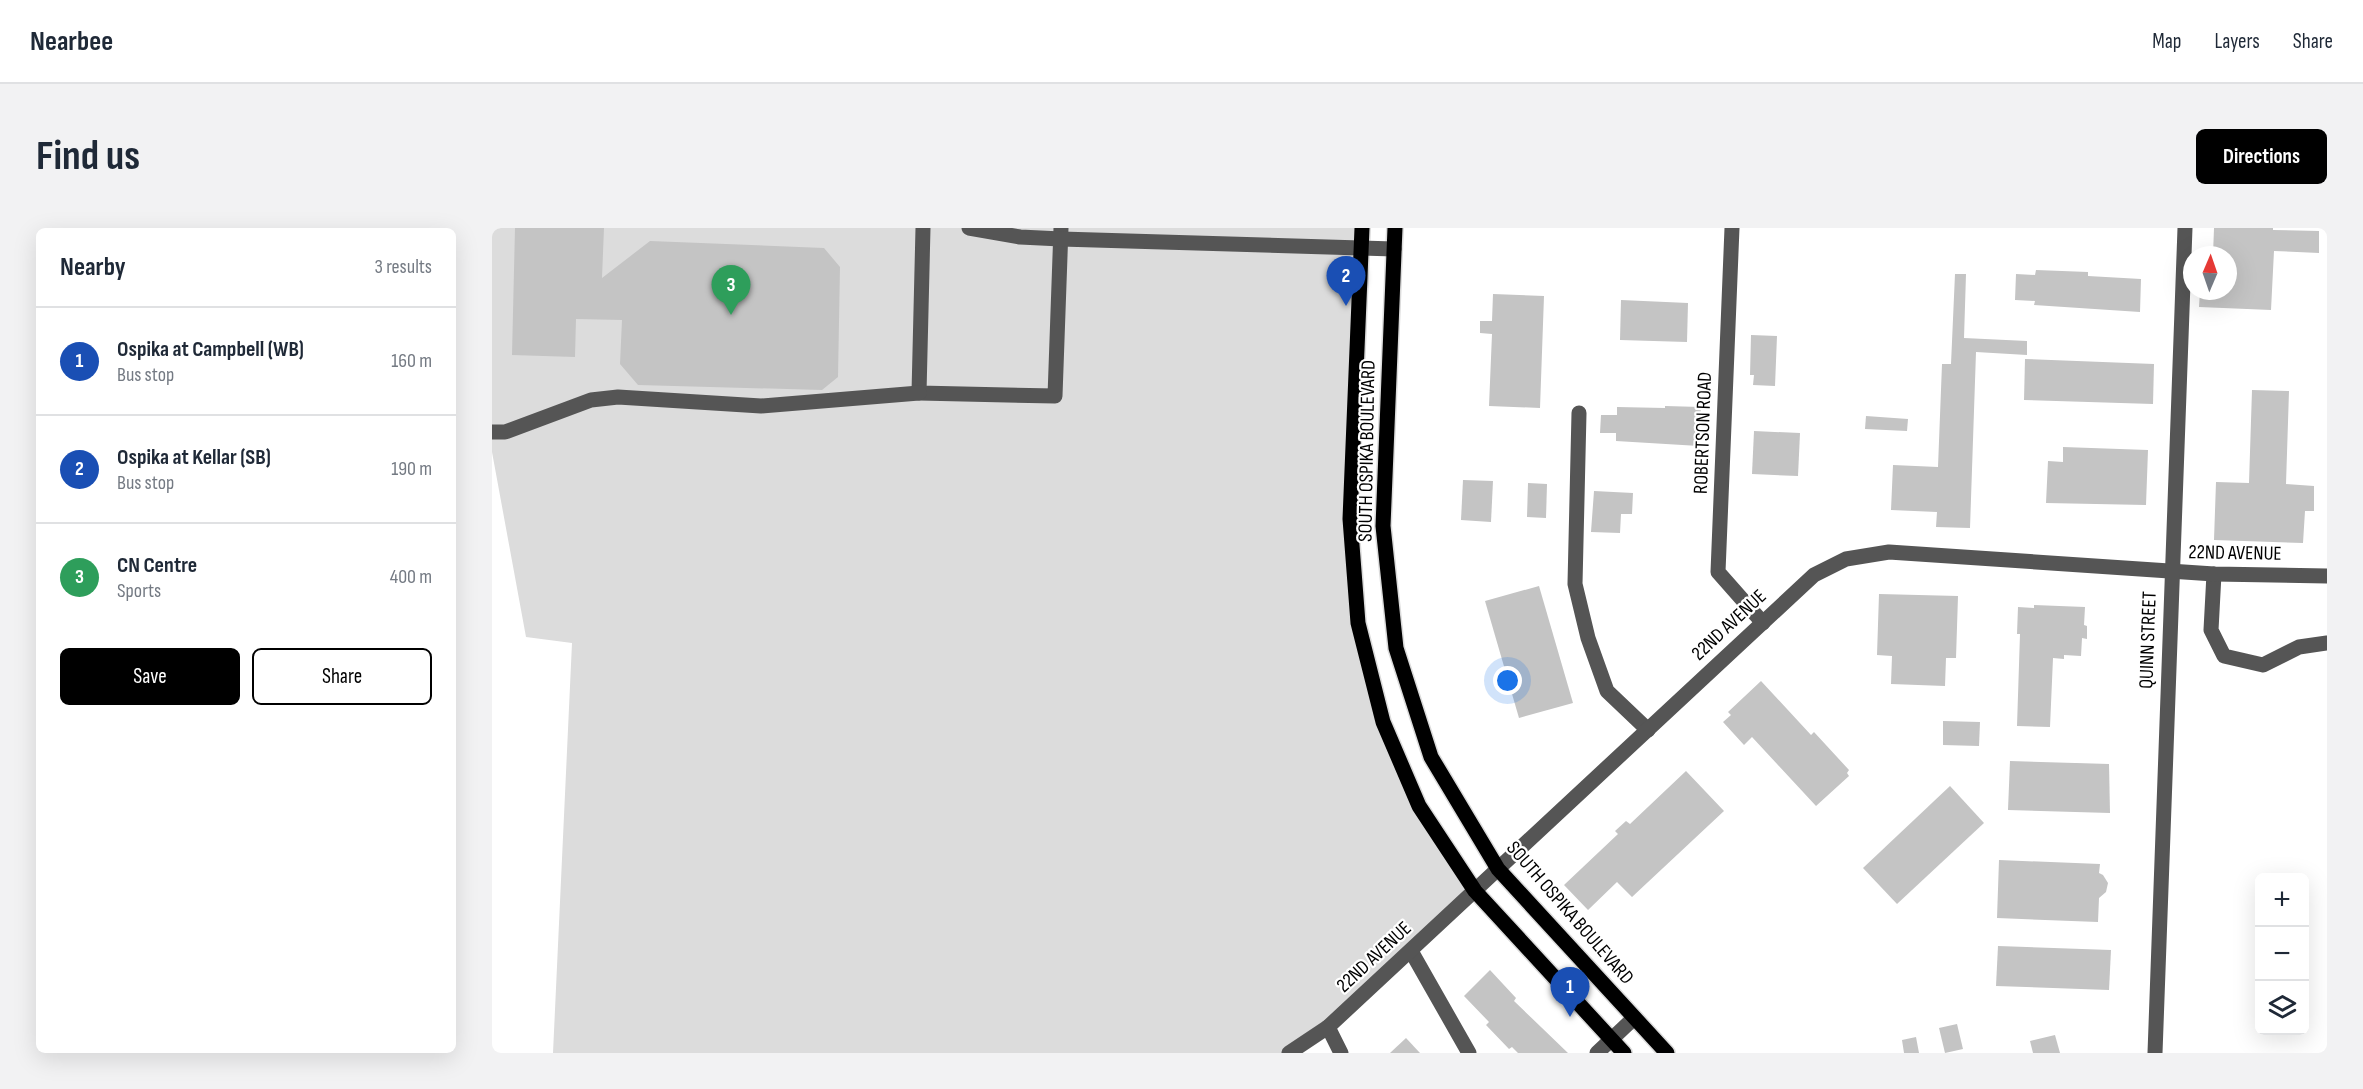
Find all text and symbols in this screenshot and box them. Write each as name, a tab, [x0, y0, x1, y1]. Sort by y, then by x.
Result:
text: Nearbee	[30, 25, 113, 58]
text: Map	[2152, 29, 2181, 54]
text: Layers	[2214, 29, 2260, 54]
text: Share	[2293, 29, 2333, 54]
button: Directions	[2196, 129, 2327, 184]
text: Find us	[36, 131, 140, 182]
north arrow	[2183, 246, 2237, 300]
text: Nearby	[60, 252, 126, 283]
text: 3 results	[375, 255, 432, 279]
pin: 2	[1326, 256, 1366, 306]
pin: 3	[712, 266, 750, 315]
text: Ospika at Campbell (WB)	[117, 336, 304, 363]
text: 1	[76, 349, 83, 373]
text: 160 m	[391, 349, 432, 373]
street label: SOUTH OSPIKA BOULEVARD	[1353, 360, 1381, 542]
text: Bus stop	[117, 363, 174, 387]
street label: ROBERTSON ROAD	[1689, 372, 1717, 494]
text: Ospika at Kellar (SB)	[117, 444, 271, 471]
text: 2	[75, 457, 84, 481]
text: 190 m	[391, 457, 432, 481]
text: Bus stop	[117, 471, 174, 495]
street label: 22ND AVENUE	[2188, 540, 2282, 566]
text: CN Centre	[117, 552, 197, 579]
text: 3	[75, 565, 84, 589]
text: 400 m	[390, 565, 432, 589]
text: Sports	[117, 579, 161, 603]
street label: 22ND AVENUE	[1687, 584, 1771, 666]
street label: QUINN STREET	[2134, 591, 2162, 689]
button: Save	[60, 648, 240, 705]
button: Share	[252, 648, 432, 705]
your location	[1493, 666, 1522, 695]
street label: SOUTH OSPIKA BOULEVARD	[1501, 837, 1639, 989]
map controls	[2255, 873, 2309, 1035]
button: +	[2255, 873, 2309, 927]
street label: 22ND AVENUE	[1332, 916, 1416, 998]
button: −	[2255, 927, 2309, 981]
pin: 1	[1550, 968, 1590, 1017]
button: layers	[2255, 981, 2309, 1035]

